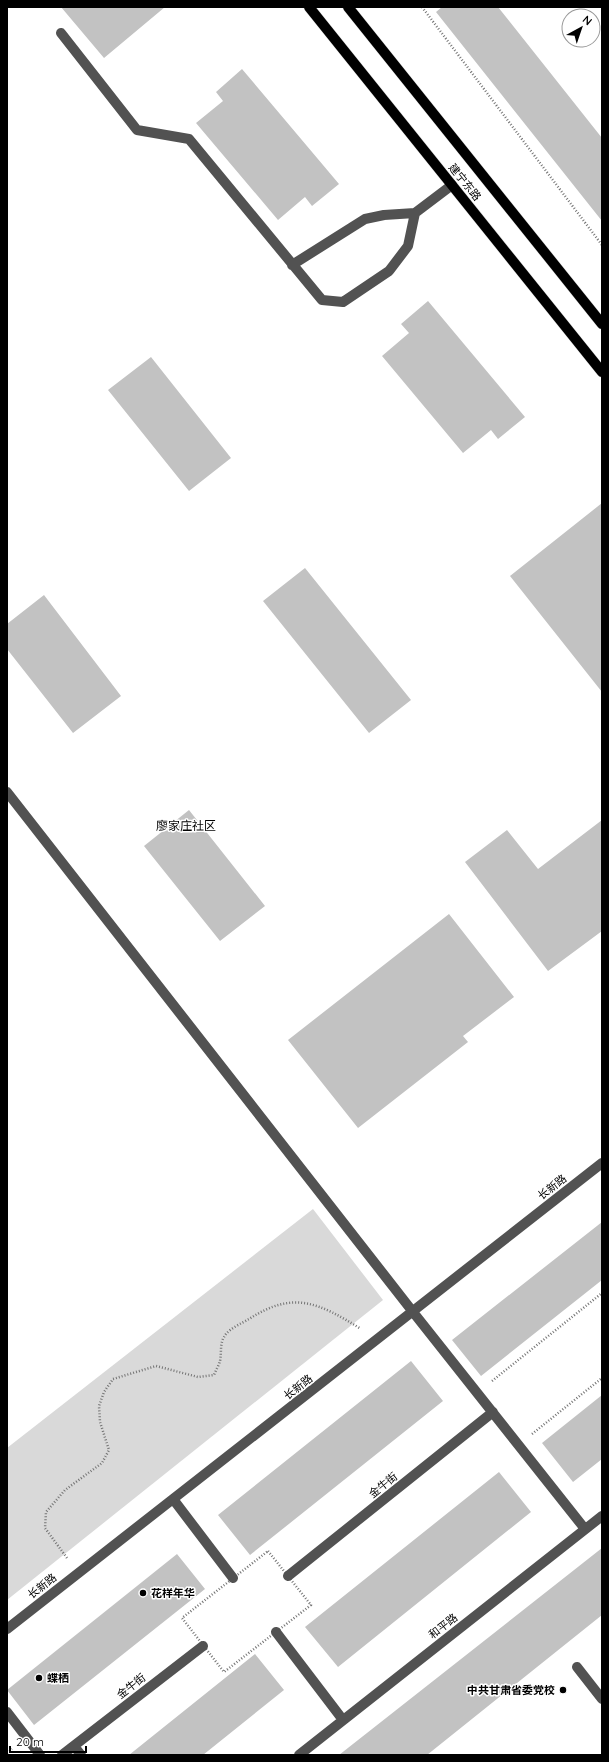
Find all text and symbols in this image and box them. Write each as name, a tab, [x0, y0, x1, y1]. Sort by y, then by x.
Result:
north arrow	[561, 8, 601, 48]
text: N	[580, 12, 595, 28]
street label: 建宁东路	[446, 160, 484, 204]
district label: 廖家庄社区	[156, 818, 216, 833]
street label: 长新路	[535, 1171, 569, 1203]
street label: 长新路	[281, 1371, 315, 1403]
street label: 金牛街	[366, 1469, 400, 1501]
street label: 长新路	[25, 1570, 59, 1602]
place label: 花样年华	[151, 1586, 195, 1600]
marker: 花样年华	[138, 1588, 148, 1598]
street label: 和平路	[426, 1610, 460, 1642]
street label: 金牛街	[114, 1670, 148, 1702]
place label: 蝶栖	[47, 1671, 69, 1685]
marker: 蝶栖	[34, 1673, 44, 1683]
place label: 中共甘肃省委党校	[467, 1683, 555, 1697]
marker: 中共甘肃省委党校	[558, 1685, 568, 1695]
scale bar	[10, 1728, 86, 1754]
text: 20 m	[16, 1734, 44, 1749]

